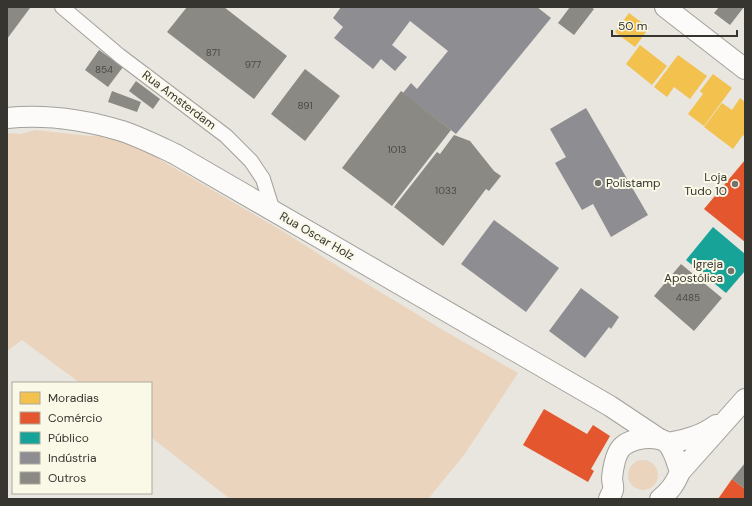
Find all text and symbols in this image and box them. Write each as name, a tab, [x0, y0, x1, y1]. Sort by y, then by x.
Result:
scale bar	[612, 12, 737, 38]
text: 50 m	[618, 18, 647, 34]
house number: 871	[206, 46, 220, 59]
house number: 977	[245, 58, 261, 71]
house number: 854	[95, 63, 113, 76]
street label: Rua Amsterdam	[139, 67, 219, 133]
house number: 891	[297, 99, 313, 112]
house number: 1013	[388, 143, 407, 156]
place label: Loja Tudo 10	[684, 169, 727, 199]
place label: Polistamp	[606, 175, 660, 191]
marker: Polistamp	[593, 178, 603, 188]
marker: Loja Tudo 10	[730, 179, 740, 189]
house number: 1033	[435, 184, 457, 197]
street label: Rua Oscar Holz	[277, 208, 357, 264]
place label: Igreja Apostólica	[664, 256, 723, 286]
marker: Igreja Apostólica	[726, 266, 736, 276]
house number: 4485	[676, 291, 700, 304]
legend	[12, 382, 152, 494]
text: Moradias	[48, 390, 99, 406]
text: Comércio	[48, 410, 102, 426]
text: Público	[48, 430, 89, 446]
text: Indústria	[48, 450, 96, 466]
text: Outros	[48, 470, 86, 486]

